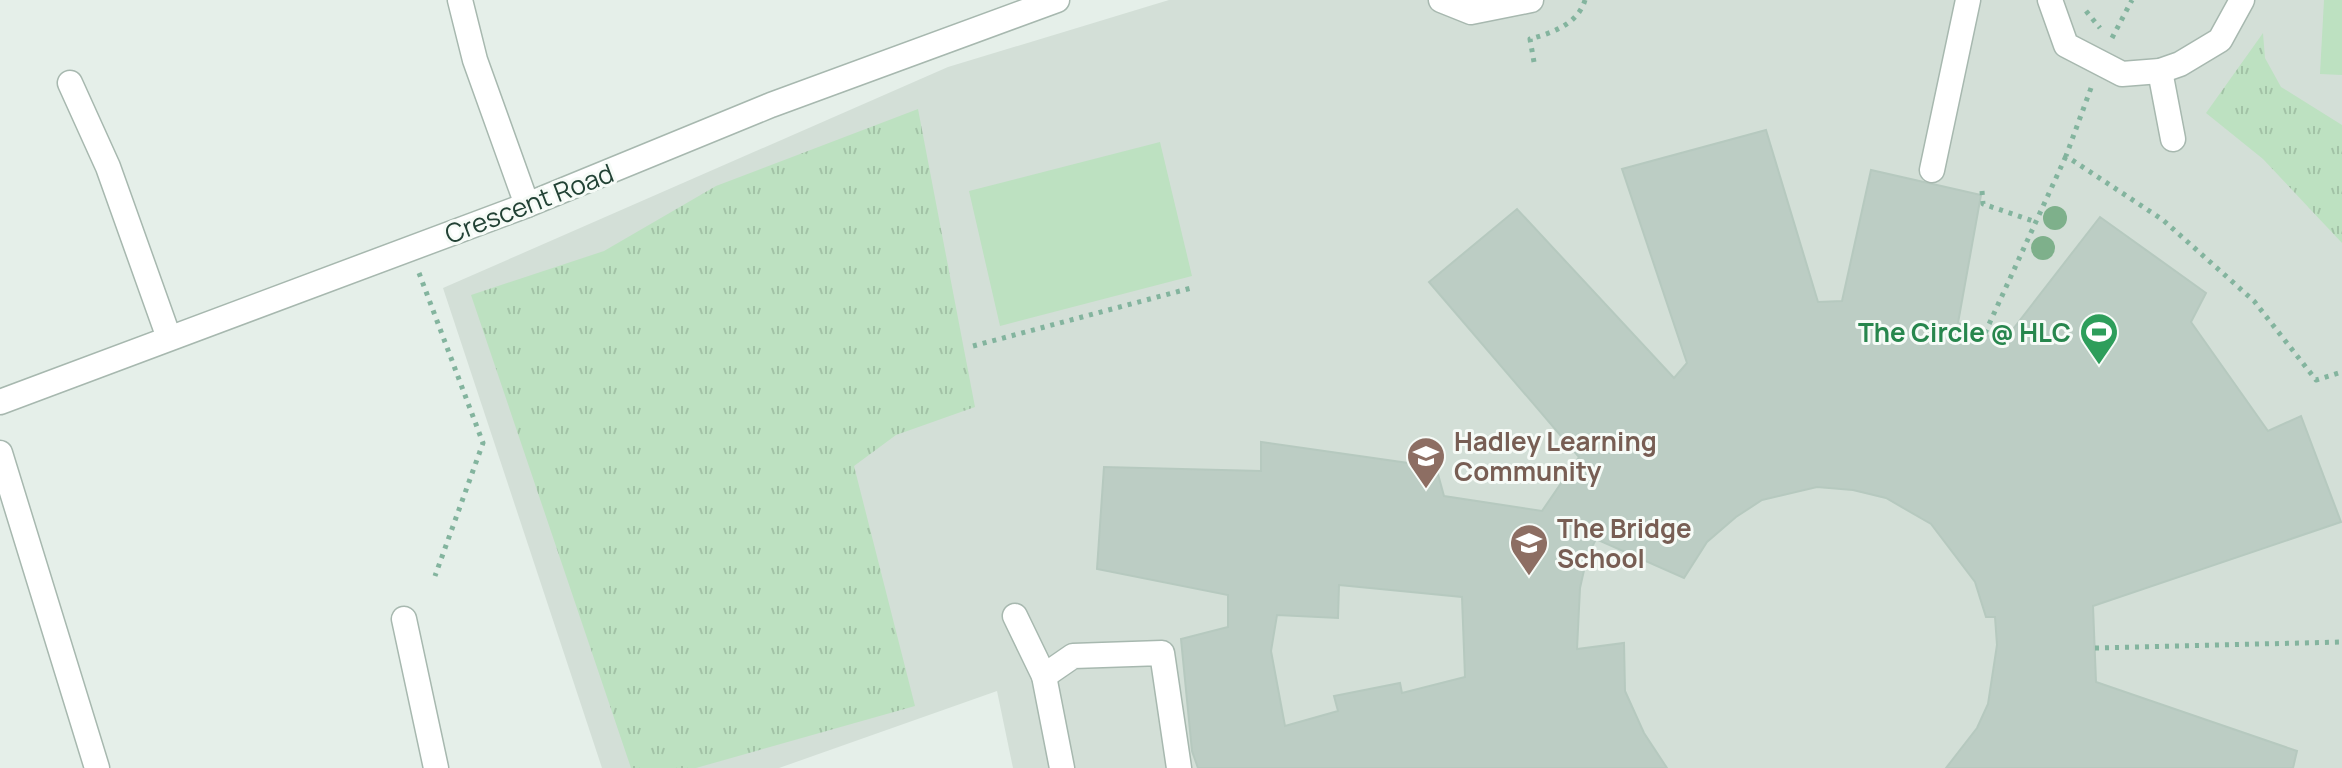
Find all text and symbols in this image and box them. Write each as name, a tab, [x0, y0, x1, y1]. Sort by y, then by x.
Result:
street label: Crescent Road	[439, 154, 619, 252]
sports icon: The Circle @ HLC	[2078, 311, 2120, 366]
place label: The Circle @ HLC	[1858, 314, 2071, 350]
place label: Hadley Learning Community	[1454, 423, 1657, 489]
school or university icon: Hadley Learning Community	[1405, 435, 1447, 490]
place label: The Bridge School	[1557, 510, 1692, 576]
school or university icon: The Bridge School	[1508, 522, 1550, 577]

